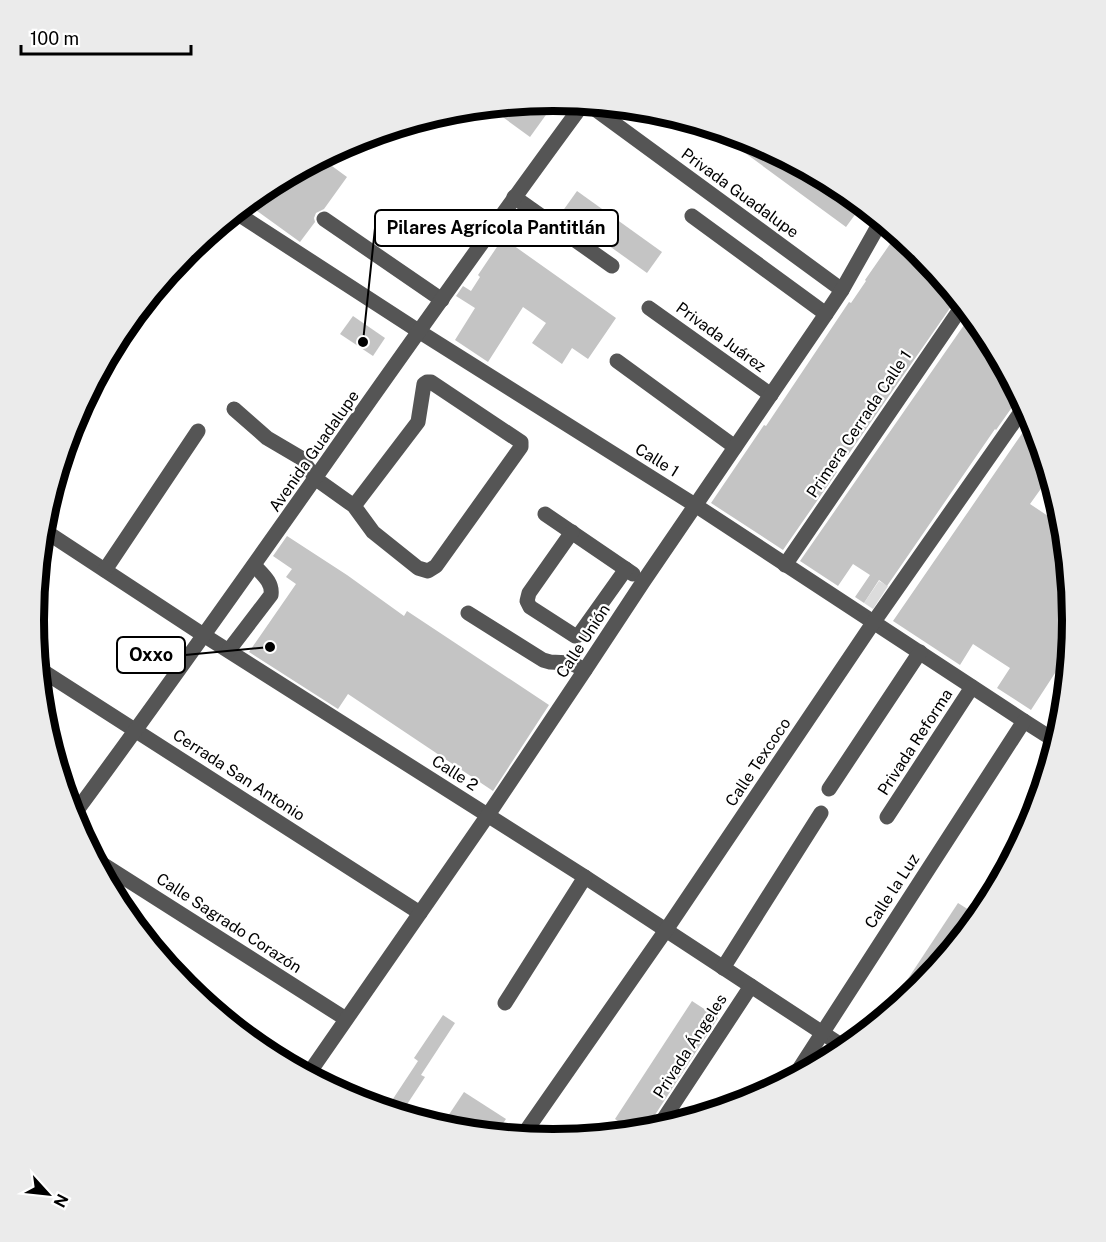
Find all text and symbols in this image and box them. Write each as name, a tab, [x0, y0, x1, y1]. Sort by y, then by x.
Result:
scale bar	[21, 18, 190, 56]
text: 100 m	[30, 28, 79, 49]
street label: Privada Guadalupe	[678, 144, 802, 242]
callout: Pilares Agrícola Pantitlán	[375, 210, 618, 246]
text: Pilares Agrícola Pantitlán	[387, 217, 605, 238]
street label: Privada Juárez	[672, 298, 770, 376]
street label: Primera Cerrada Calle 1	[803, 347, 915, 501]
street label: Avenida Guadalupe	[265, 387, 363, 515]
street label: Calle 1	[632, 439, 682, 481]
street label: Calle Unión	[552, 600, 614, 682]
callout: Oxxo	[117, 637, 185, 673]
text: Oxxo	[129, 644, 173, 665]
street label: Privada Reforma	[874, 685, 956, 799]
street label: Calle Texcoco	[721, 714, 795, 810]
street label: Cerrada San Antonio	[169, 725, 309, 825]
street label: Calle 2	[428, 751, 482, 795]
street label: Calle la Luz	[861, 850, 923, 932]
street label: Calle Sagrado Corazón	[153, 869, 305, 977]
street label: Privada Ángeles	[648, 990, 731, 1102]
north arrow	[18, 1164, 78, 1224]
text: N	[50, 1191, 72, 1210]

